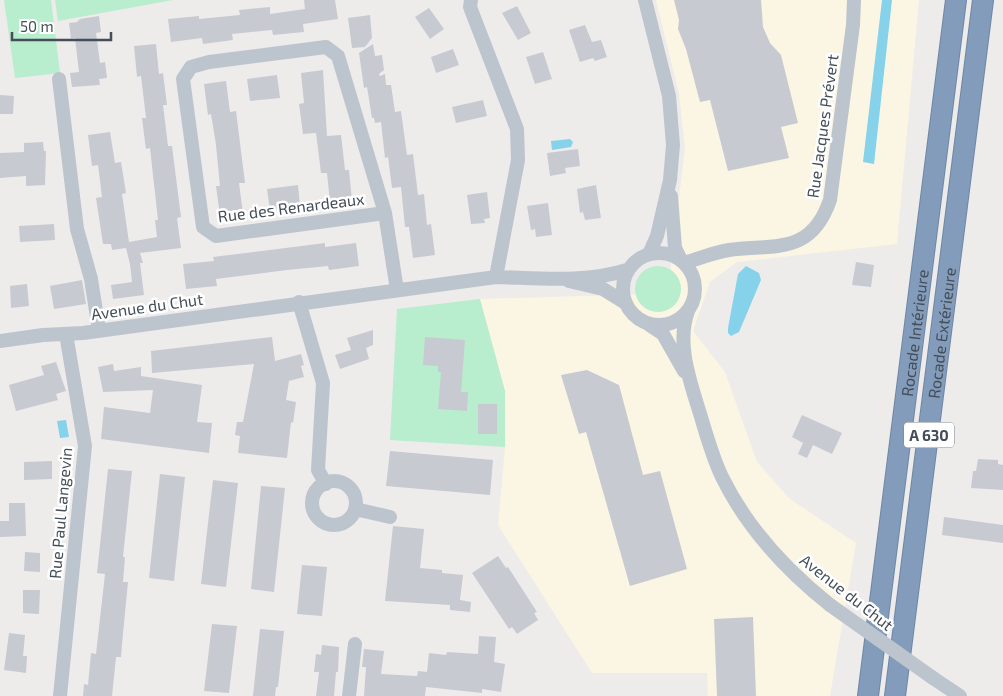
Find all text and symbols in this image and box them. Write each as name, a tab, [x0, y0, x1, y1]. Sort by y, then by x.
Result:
scale bar	[12, 10, 111, 42]
text: 50 m	[20, 17, 54, 35]
street label: Rue Jacques Prévert	[803, 53, 841, 199]
street label: Rue des Renardeaux	[217, 189, 366, 225]
street label: Rocade Extérieure	[923, 266, 959, 400]
street label: Rocade Intérieure	[896, 268, 931, 398]
street label: Avenue du Chut	[90, 289, 204, 323]
road number: A 630	[904, 422, 954, 448]
street label: Rue Paul Langevin	[45, 447, 75, 579]
street label: Avenue du Chut	[797, 550, 897, 634]

